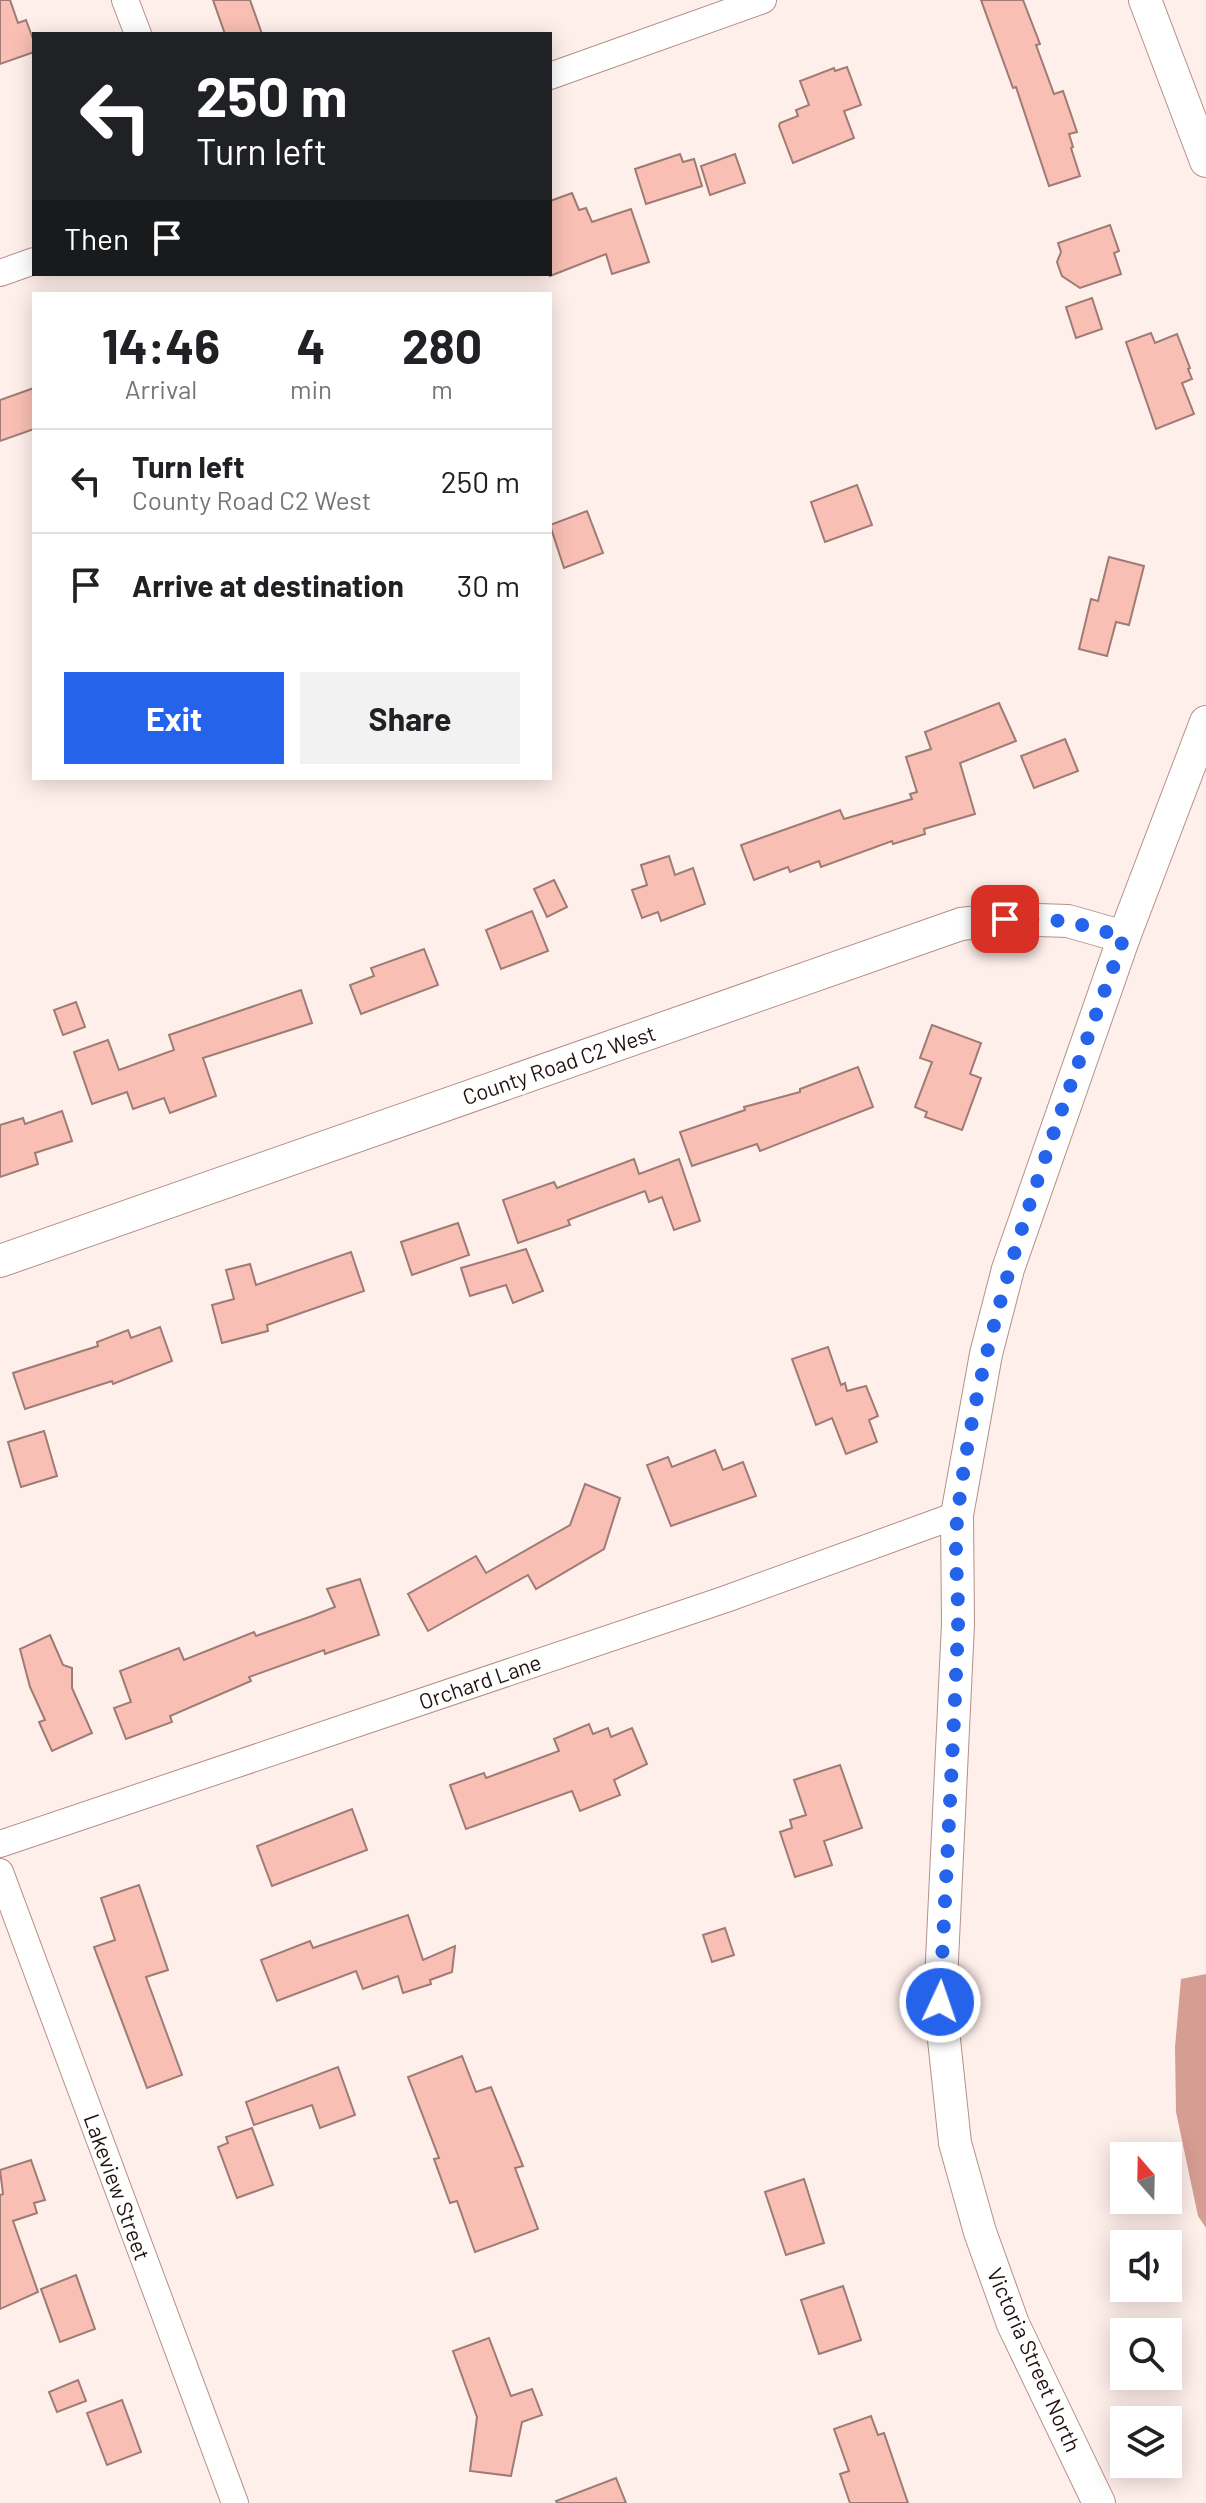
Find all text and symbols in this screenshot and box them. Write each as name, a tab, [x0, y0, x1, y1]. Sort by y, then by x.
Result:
text: 250 m	[196, 61, 347, 128]
icon: left	[64, 64, 168, 168]
text: Turn left	[196, 129, 327, 172]
icon: arrive	[145, 216, 189, 260]
text: Then	[64, 220, 129, 256]
text: 14:46	[102, 316, 220, 374]
text: 4	[297, 316, 326, 374]
text: 280	[402, 316, 482, 374]
text: Arrival	[125, 373, 197, 404]
text: min	[290, 373, 332, 404]
text: m	[431, 373, 453, 404]
text: Turn left	[132, 448, 245, 484]
icon: left	[64, 459, 108, 503]
text: 250 m	[441, 463, 520, 499]
text: County Road C2 West	[132, 484, 371, 515]
icon: arrive	[64, 563, 108, 607]
text: Arrive at destination	[132, 567, 404, 603]
text: 30 m	[457, 567, 520, 603]
button: Exit	[64, 672, 284, 764]
button: Share	[300, 672, 520, 764]
pin	[971, 885, 1039, 953]
icon: arrive	[983, 897, 1027, 941]
street label: County Road C2 West	[459, 1019, 659, 1109]
street label: Orchard Lane	[415, 1648, 544, 1714]
position arrow	[898, 1960, 982, 2044]
street label: Lakeview Street	[79, 2110, 156, 2263]
north arrow	[1110, 2142, 1182, 2214]
map controls	[1110, 2142, 1182, 2478]
button: sound	[1110, 2230, 1182, 2302]
street label: Victoria Street North	[983, 2264, 1087, 2456]
button: search	[1110, 2318, 1182, 2390]
button: layers	[1110, 2406, 1182, 2478]

